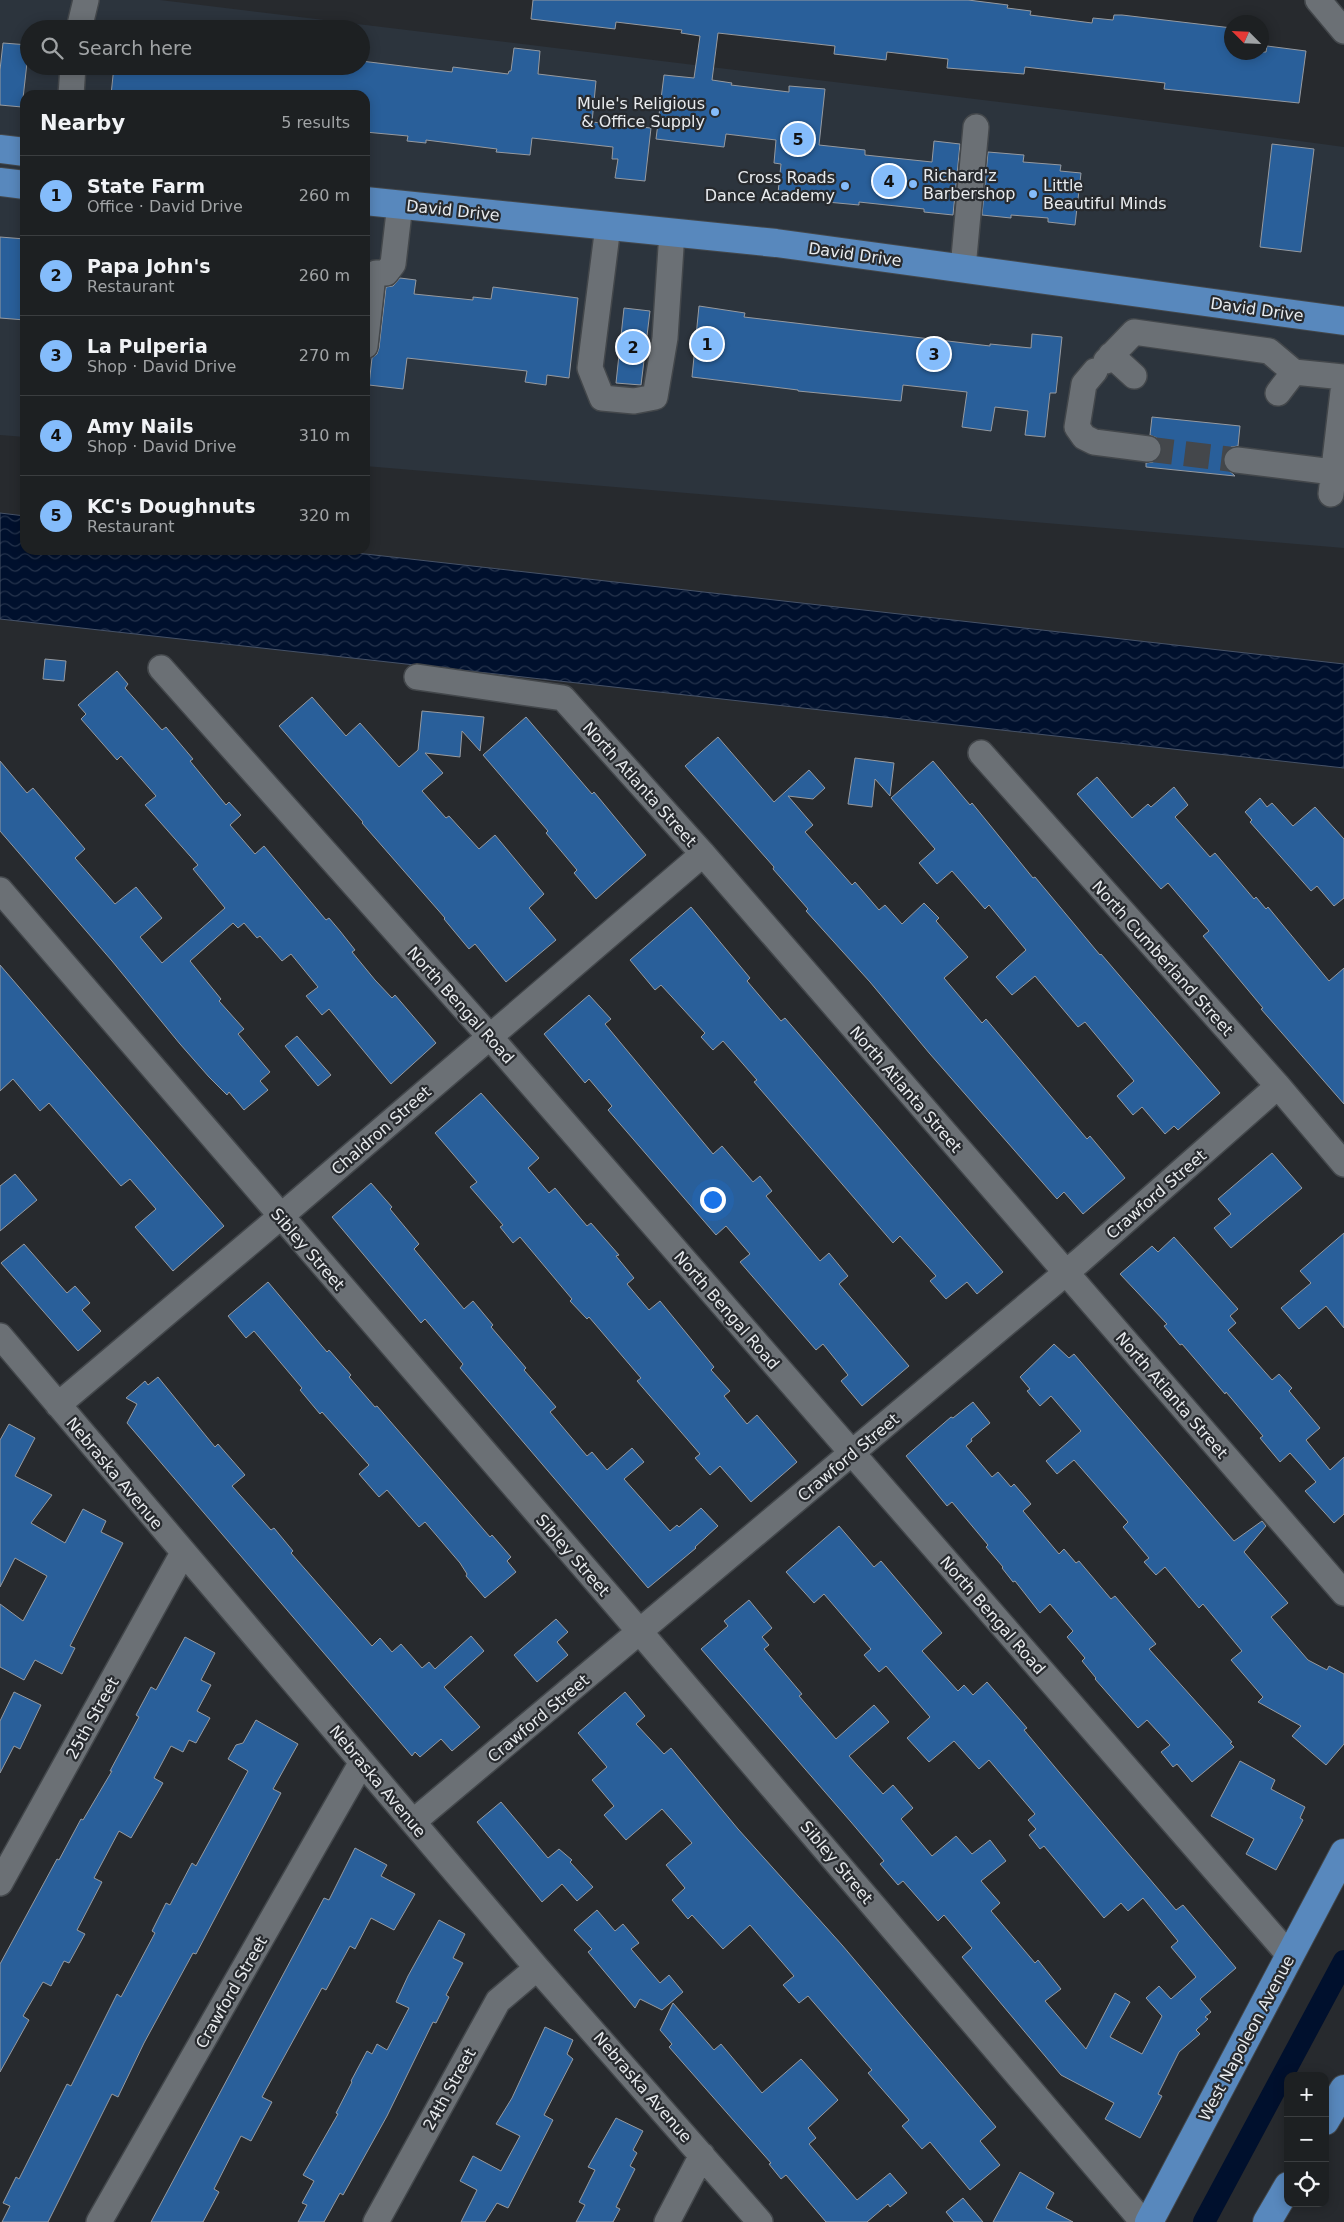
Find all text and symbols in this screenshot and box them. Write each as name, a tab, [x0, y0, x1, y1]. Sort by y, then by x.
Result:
north arrow	[1224, 15, 1269, 60]
search box	[20, 20, 370, 75]
icon: search	[38, 34, 66, 62]
text: Search here	[78, 37, 192, 59]
place label: Mule's Religious & Office Supply	[577, 94, 705, 131]
marker: Mule's Religious & Office Supply	[709, 106, 721, 118]
text: Nearby	[40, 111, 125, 135]
text: 5 results	[281, 113, 350, 132]
pin: 5	[782, 120, 814, 158]
pin: 4	[873, 162, 905, 200]
place label: Richard'z Barbershop	[923, 166, 1015, 203]
place label: Cross Roads Dance Academy	[705, 168, 835, 205]
text: State Farm	[87, 175, 205, 197]
place label: Little Beautiful Minds	[1043, 176, 1167, 213]
marker: Richard'z Barbershop	[907, 178, 919, 190]
marker: Cross Roads Dance Academy	[839, 180, 851, 192]
text: 1	[50, 186, 62, 205]
text: 260 m	[299, 186, 350, 205]
marker: Little Beautiful Minds	[1027, 188, 1039, 200]
street label: David Drive	[405, 196, 501, 225]
text: Office · David Drive	[87, 197, 243, 216]
street label: David Drive	[807, 239, 903, 270]
text: Papa John's	[87, 255, 211, 277]
text: 2	[50, 266, 62, 285]
text: 260 m	[299, 266, 350, 285]
text: Restaurant	[87, 277, 175, 296]
street label: David Drive	[1209, 294, 1305, 325]
pin: 1	[691, 325, 723, 363]
pin: 2	[617, 328, 649, 366]
text: La Pulperia	[87, 335, 208, 357]
pin: 3	[918, 335, 950, 373]
text: 3	[50, 346, 62, 365]
text: 270 m	[299, 346, 350, 365]
text: Shop · David Drive	[87, 357, 236, 376]
text: Amy Nails	[87, 415, 194, 437]
text: 4	[50, 426, 62, 445]
text: 310 m	[299, 426, 350, 445]
text: Shop · David Drive	[87, 437, 236, 456]
text: KC's Doughnuts	[87, 495, 255, 517]
text: 5	[50, 506, 62, 525]
text: 320 m	[299, 506, 350, 525]
text: Restaurant	[87, 517, 175, 536]
street label: North Atlanta Street	[579, 718, 701, 850]
street label: North Cumberland Street	[1088, 877, 1237, 1040]
street label: North Bengal Road	[403, 943, 518, 1068]
street label: North Atlanta Street	[846, 1022, 966, 1156]
street label: Chaldron Street	[328, 1082, 435, 1179]
street label: Crawford Street	[1102, 1146, 1210, 1243]
your location	[700, 1187, 726, 1213]
street label: Sibley Street	[267, 1205, 348, 1294]
street label: North Bengal Road	[670, 1247, 783, 1373]
street label: North Atlanta Street	[1112, 1328, 1232, 1462]
street label: Crawford Street	[794, 1410, 903, 1505]
street label: Nebraska Avenue	[62, 1414, 167, 1533]
street label: Sibley Street	[532, 1511, 613, 1600]
street label: North Bengal Road	[936, 1552, 1049, 1678]
street label: Crawford Street	[484, 1671, 593, 1766]
street label: 25th Street	[62, 1674, 123, 1762]
street label: Nebraska Avenue	[325, 1722, 430, 1841]
street label: Sibley Street	[796, 1817, 877, 1908]
street label: Crawford Street	[192, 1933, 271, 2052]
street label: West Napoleon Avenue	[1195, 1952, 1298, 2124]
street label: Nebraska Avenue	[590, 2028, 696, 2146]
street label: 24th Street	[419, 2045, 480, 2133]
map controls	[1284, 2072, 1329, 2207]
button: +	[1284, 2072, 1329, 2117]
button: −	[1284, 2117, 1329, 2162]
button: locate	[1284, 2162, 1329, 2207]

